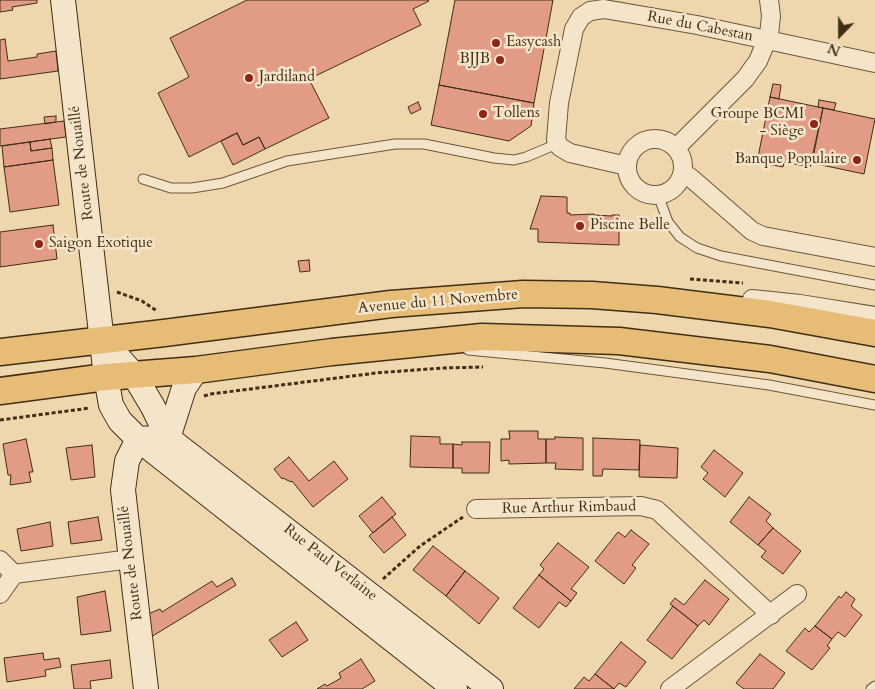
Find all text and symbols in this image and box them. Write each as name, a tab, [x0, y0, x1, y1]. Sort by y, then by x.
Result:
street label: Rue du Cabestan	[646, 8, 754, 46]
north arrow	[815, 10, 865, 60]
place label: Easycash	[506, 34, 561, 52]
marker: Easycash	[490, 37, 502, 49]
text: N	[825, 38, 843, 60]
place label: BJJB	[459, 51, 490, 69]
marker: BJJB	[494, 54, 506, 66]
place label: Jardiland	[259, 69, 315, 87]
marker: Jardiland	[243, 72, 255, 84]
street label: Route de Nouaillé	[66, 105, 98, 221]
place label: Tollens	[493, 105, 540, 123]
place label: Groupe BCMI - Siège	[711, 106, 804, 141]
marker: Tollens	[477, 108, 489, 120]
marker: Groupe BCMI - Siège	[808, 118, 820, 130]
place label: Banque Populaire	[735, 151, 847, 169]
marker: Banque Populaire	[851, 154, 863, 166]
place label: Piscine Belle	[590, 217, 670, 235]
marker: Piscine Belle	[574, 220, 586, 232]
place label: Saigon Exotique	[49, 235, 153, 253]
marker: Saigon Exotique	[33, 238, 45, 250]
street label: Avenue du 11 Novembre	[357, 286, 519, 318]
street label: Rue Arthur Rimbaud	[502, 498, 636, 518]
street label: Route de Nouaillé	[115, 505, 147, 621]
street label: Rue Paul Verlaine	[280, 521, 380, 605]

